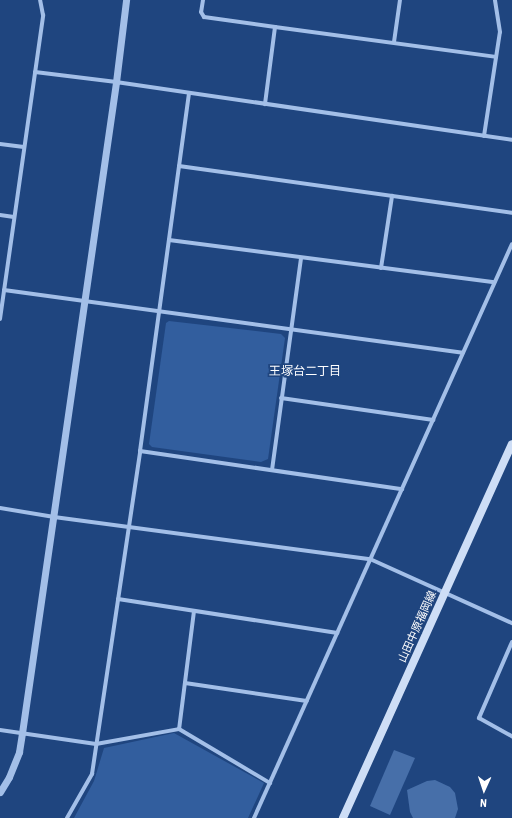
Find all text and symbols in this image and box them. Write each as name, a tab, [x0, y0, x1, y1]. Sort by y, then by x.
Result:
district label: 王塚台二丁目	[269, 365, 341, 379]
street label: 山田中原福岡線	[396, 589, 440, 665]
north arrow	[464, 770, 504, 810]
text: N	[480, 796, 487, 809]

